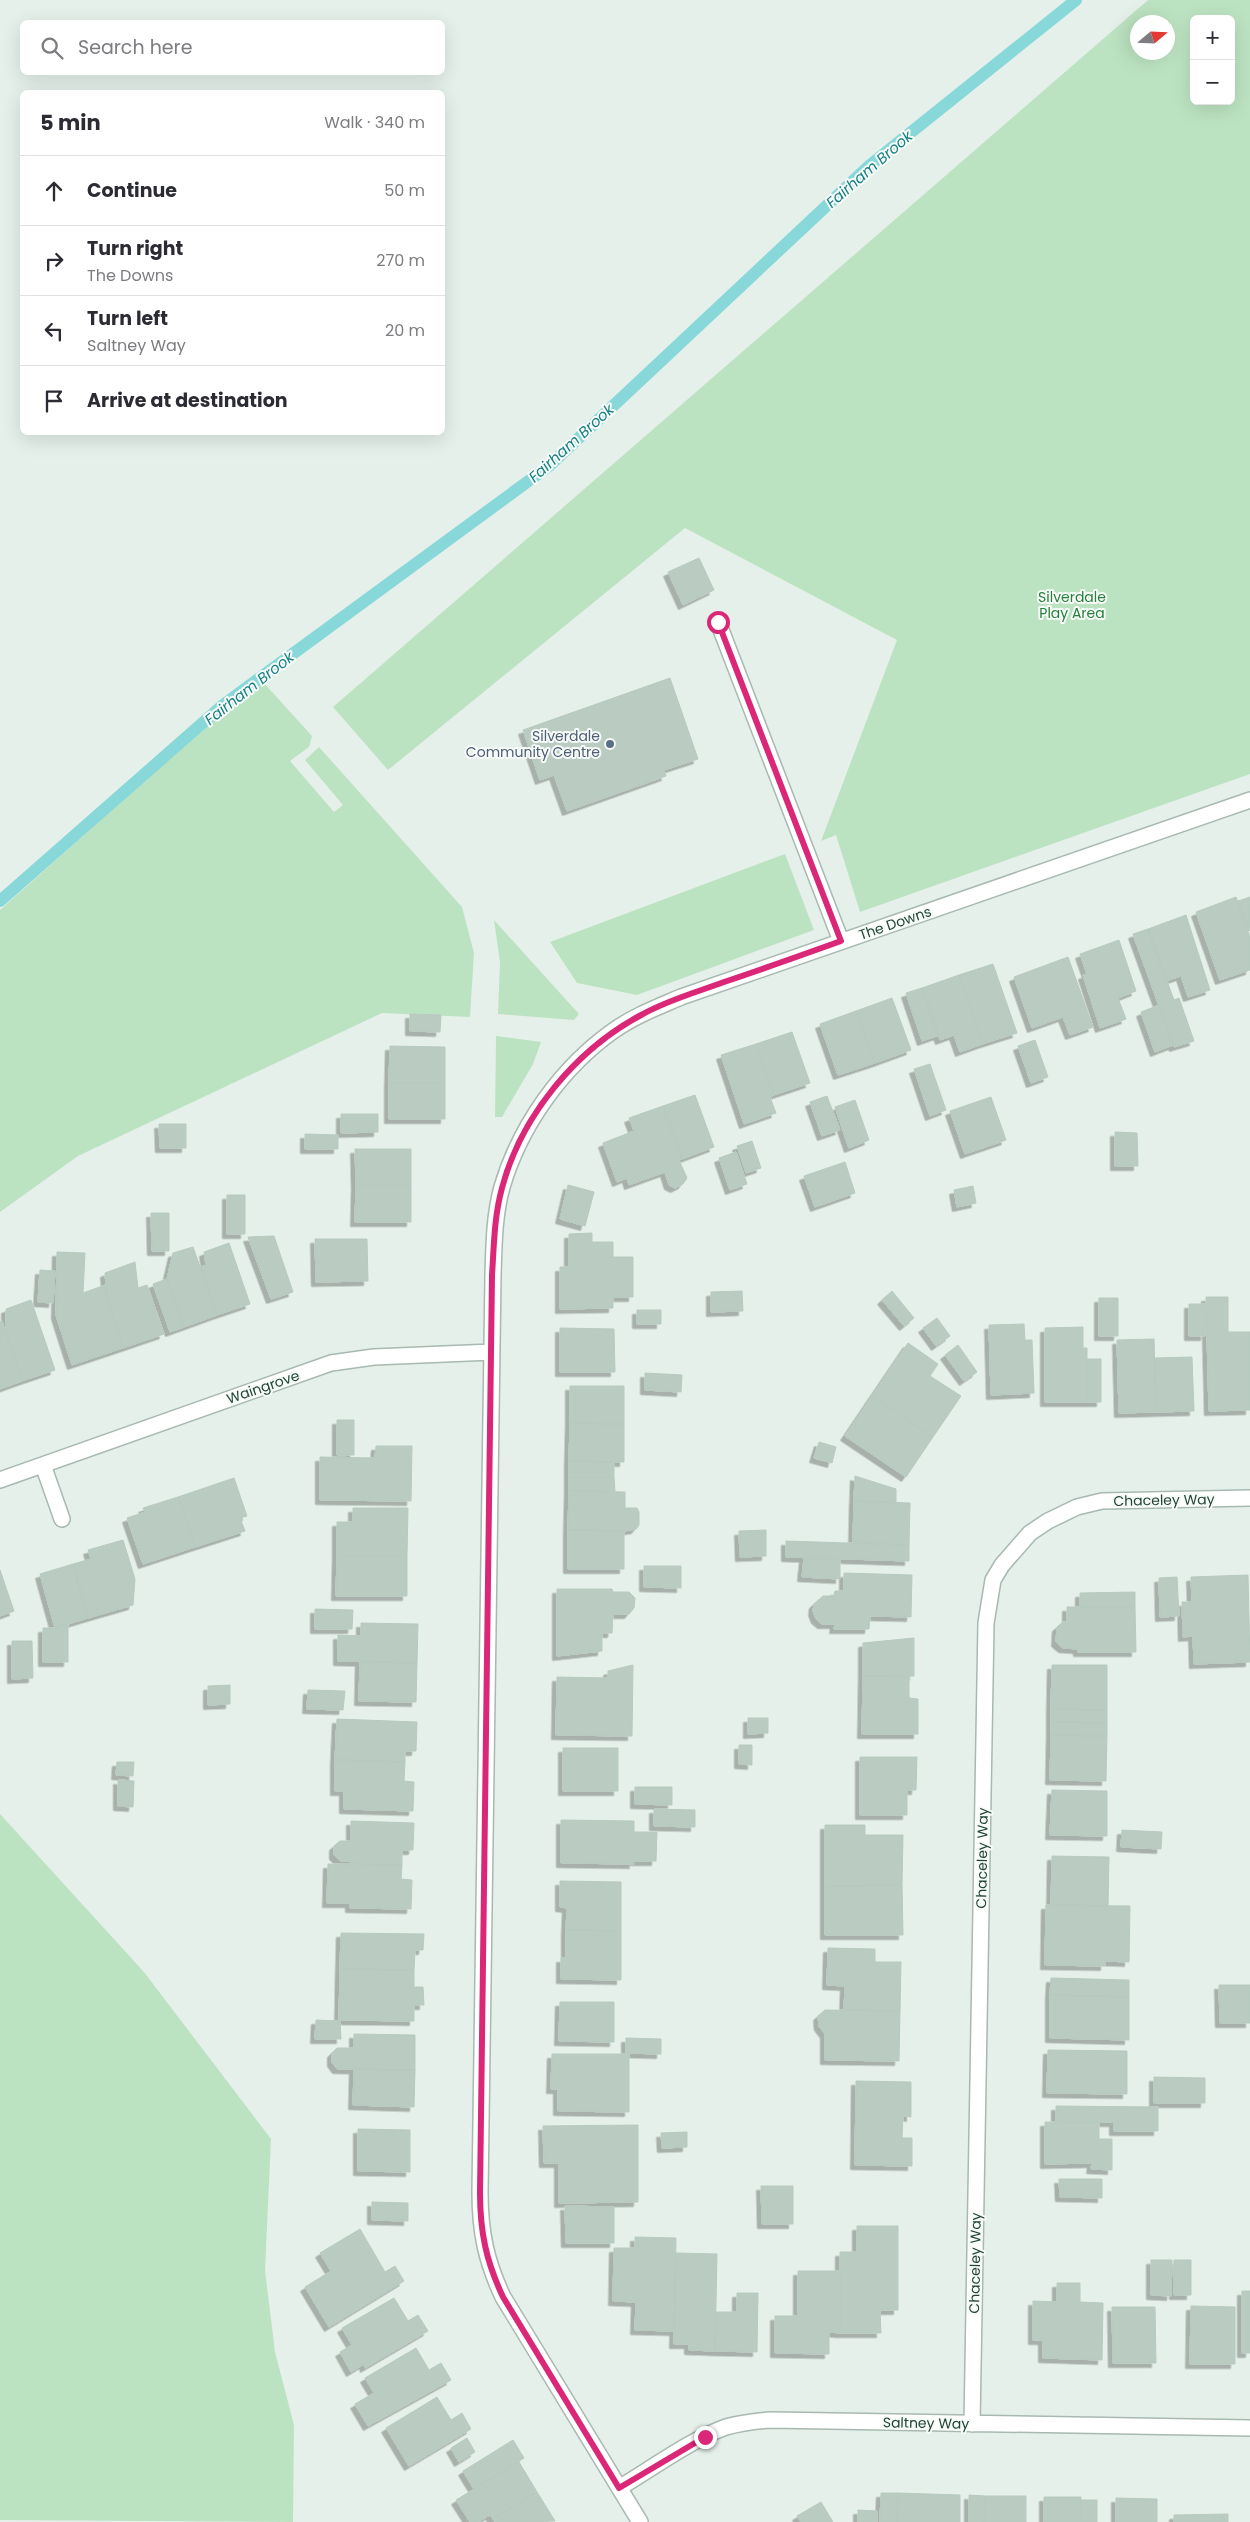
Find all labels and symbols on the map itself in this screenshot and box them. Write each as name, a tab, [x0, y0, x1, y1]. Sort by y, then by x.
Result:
north arrow	[1130, 15, 1175, 60]
water label: Fairham Brook	[821, 125, 918, 212]
water label: Fairham Brook	[524, 398, 619, 487]
park label: Silverdale Play Area	[1038, 587, 1106, 623]
route start	[707, 611, 730, 634]
water label: Fairham Brook	[200, 646, 299, 730]
place label: Silverdale Community Centre	[466, 726, 600, 762]
marker: Silverdale Community Centre	[604, 738, 616, 750]
street label: The Downs	[856, 901, 934, 945]
street label: Waingrove	[224, 1365, 302, 1409]
street label: Chaceley Way	[1113, 1489, 1215, 1511]
street label: Chaceley Way	[971, 1807, 993, 1909]
street label: Chaceley Way	[964, 2212, 986, 2314]
street label: Saltney Way	[883, 2412, 970, 2434]
route end	[694, 2426, 717, 2449]

